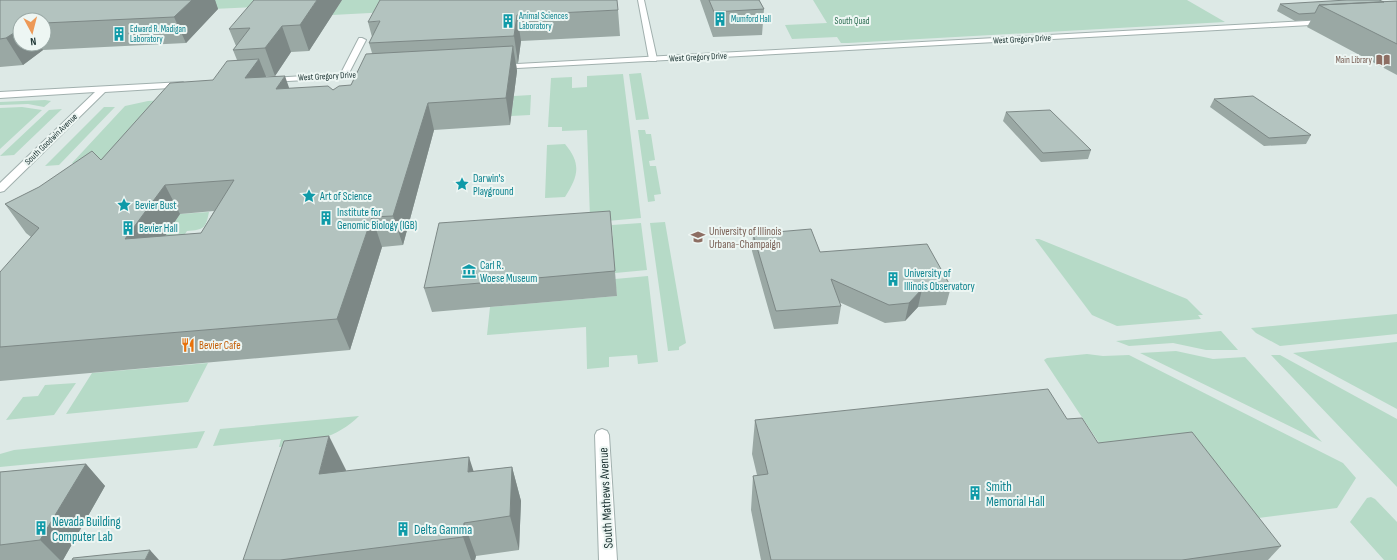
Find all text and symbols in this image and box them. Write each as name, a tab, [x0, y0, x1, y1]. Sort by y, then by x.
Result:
place label: Animal Sciences Laboratory	[518, 11, 568, 32]
building icon: Mumford Hall	[712, 11, 728, 27]
north arrow	[12, 12, 52, 52]
building icon: Animal Sciences Laboratory	[500, 13, 516, 29]
place label: Mumford Hall	[731, 14, 771, 25]
park label: South Quad	[835, 16, 870, 27]
place label: Edward R. Madigan Laboratory	[130, 24, 186, 45]
building icon: Edward R. Madigan Laboratory	[111, 26, 127, 42]
street label: West Gregory Drive	[993, 32, 1052, 47]
text: N	[29, 35, 37, 48]
street label: West Gregory Drive	[669, 50, 728, 65]
library icon: Main Library	[1375, 52, 1391, 68]
place label: Main Library	[1335, 55, 1373, 66]
street label: West Gregory Drive	[298, 69, 357, 84]
street label: South Goodwin Avenue	[23, 111, 80, 167]
place label: Darwin's Playground	[473, 172, 514, 198]
place icon: Darwin's Playground	[454, 176, 470, 192]
place icon: Art of Science	[301, 188, 317, 204]
place label: Art of Science	[319, 190, 372, 203]
place icon: Bevier Bust	[116, 197, 132, 213]
place label: Bevier Bust	[135, 199, 177, 212]
place label: Institute for Genomic Biology (IGB)	[337, 206, 417, 232]
building icon: Institute for Genomic Biology (IGB)	[318, 210, 334, 226]
building icon: Bevier Hall	[120, 220, 136, 236]
place label: Bevier Hall	[139, 222, 178, 235]
place label: University of Illinois Urbana-Champaign	[709, 225, 782, 251]
school or university icon: University of Illinois Urbana-Champaign	[690, 229, 706, 245]
place label: Carl R. Woese Museum	[480, 259, 537, 285]
museum icon: Carl R. Woese Museum	[461, 263, 477, 279]
place label: University of Illinois Observatory	[904, 267, 976, 293]
building icon: University of Illinois Observatory	[885, 271, 901, 287]
restaurant icon: Bevier Cafe	[180, 337, 196, 353]
place label: Bevier Cafe	[199, 339, 241, 352]
street label: South Mathews Avenue	[595, 447, 617, 549]
place label: Smith Memorial Hall	[986, 479, 1045, 510]
building icon: Smith Memorial Hall	[967, 485, 983, 501]
place label: Nevada Building Computer Lab	[52, 514, 121, 545]
building icon: Nevada Building Computer Lab	[33, 520, 49, 536]
building icon: Delta Gamma	[395, 521, 411, 537]
place label: Delta Gamma	[414, 522, 472, 538]

